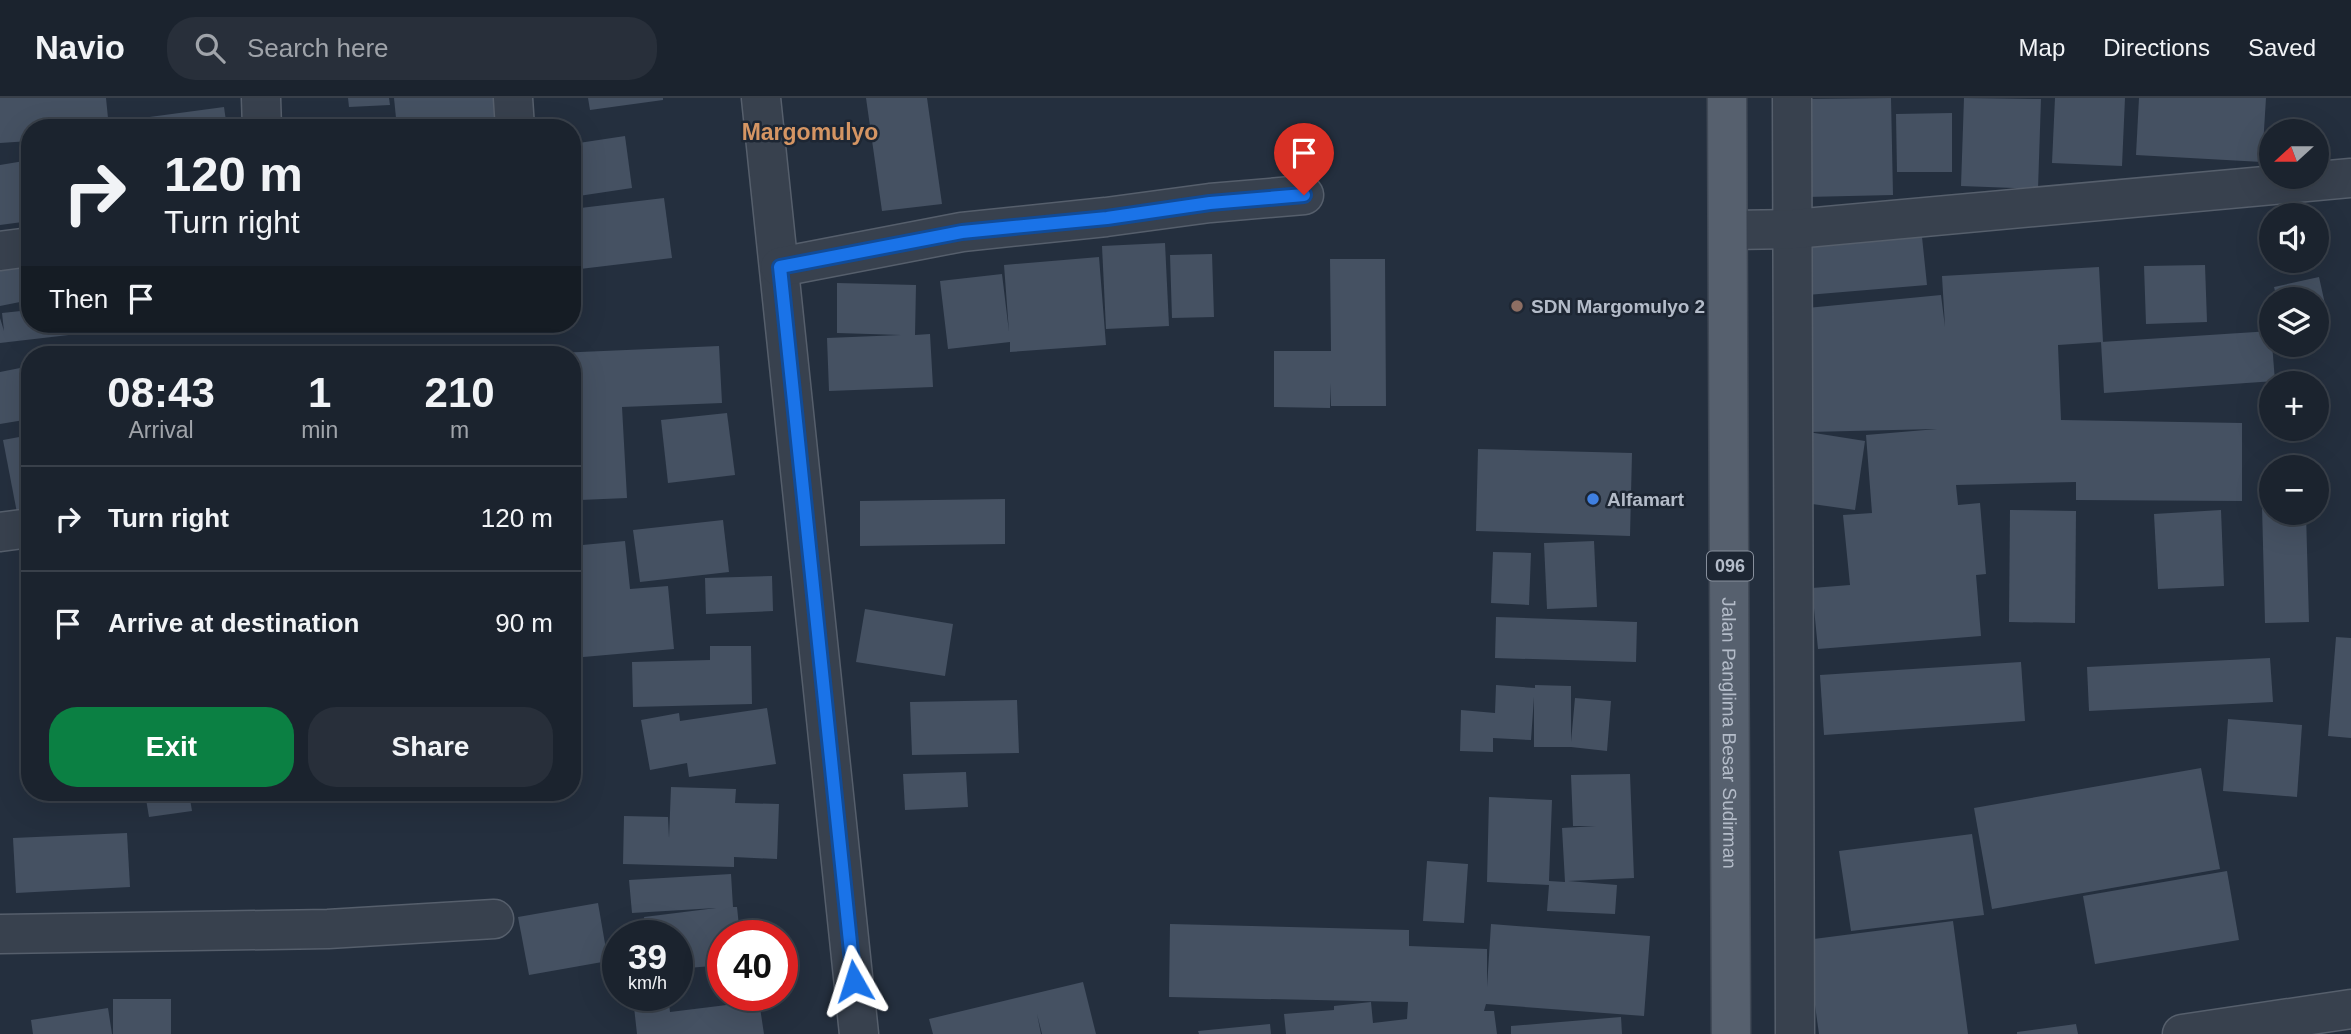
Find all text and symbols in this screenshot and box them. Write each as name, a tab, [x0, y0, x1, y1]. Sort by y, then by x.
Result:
search box	[167, 17, 657, 80]
text: Navio	[35, 29, 125, 66]
icon: search	[191, 29, 229, 67]
text: Search here	[247, 33, 389, 63]
text: Map	[2019, 34, 2065, 61]
text: Directions	[2103, 34, 2210, 61]
text: Saved	[2248, 34, 2316, 61]
district label: Margomulyo	[742, 119, 878, 145]
north arrow	[2259, 119, 2329, 189]
map controls	[2259, 119, 2329, 525]
pin	[1274, 123, 1334, 195]
icon: arrive	[1285, 134, 1323, 172]
icon: right	[49, 147, 140, 238]
text: 120 m	[164, 147, 303, 201]
button: sound	[2259, 203, 2329, 273]
text: Turn right	[164, 204, 300, 240]
icon: arrive	[122, 280, 160, 318]
text: Then	[49, 284, 108, 314]
button: layers	[2259, 287, 2329, 357]
place label: SDN Margomulyo 2	[1531, 296, 1705, 317]
marker: SDN Margomulyo 2	[1509, 298, 1525, 314]
text: 08:43	[107, 369, 215, 416]
text: 1	[308, 369, 331, 416]
text: 210	[425, 369, 495, 416]
button: +	[2259, 371, 2329, 441]
text: Arrival	[128, 417, 194, 443]
text: min	[301, 417, 338, 443]
text: m	[450, 417, 469, 443]
button: −	[2259, 455, 2329, 525]
place label: Alfamart	[1607, 489, 1685, 510]
marker: Alfamart	[1585, 491, 1601, 507]
icon: right	[49, 500, 87, 538]
text: Turn right	[108, 503, 229, 533]
text: 120 m	[481, 503, 553, 533]
road number: 096	[1707, 552, 1753, 580]
street label: Jalan Panglima Besar Sudirman	[1719, 597, 1741, 869]
icon: arrive	[49, 605, 87, 643]
text: Arrive at destination	[108, 608, 359, 638]
text: 90 m	[495, 608, 553, 638]
button: Exit	[49, 707, 294, 787]
button: Share	[308, 707, 553, 787]
speed limit sign: 40	[707, 920, 798, 1011]
text: 39	[628, 937, 667, 976]
position arrow	[817, 944, 891, 1018]
text: km/h	[628, 973, 667, 993]

